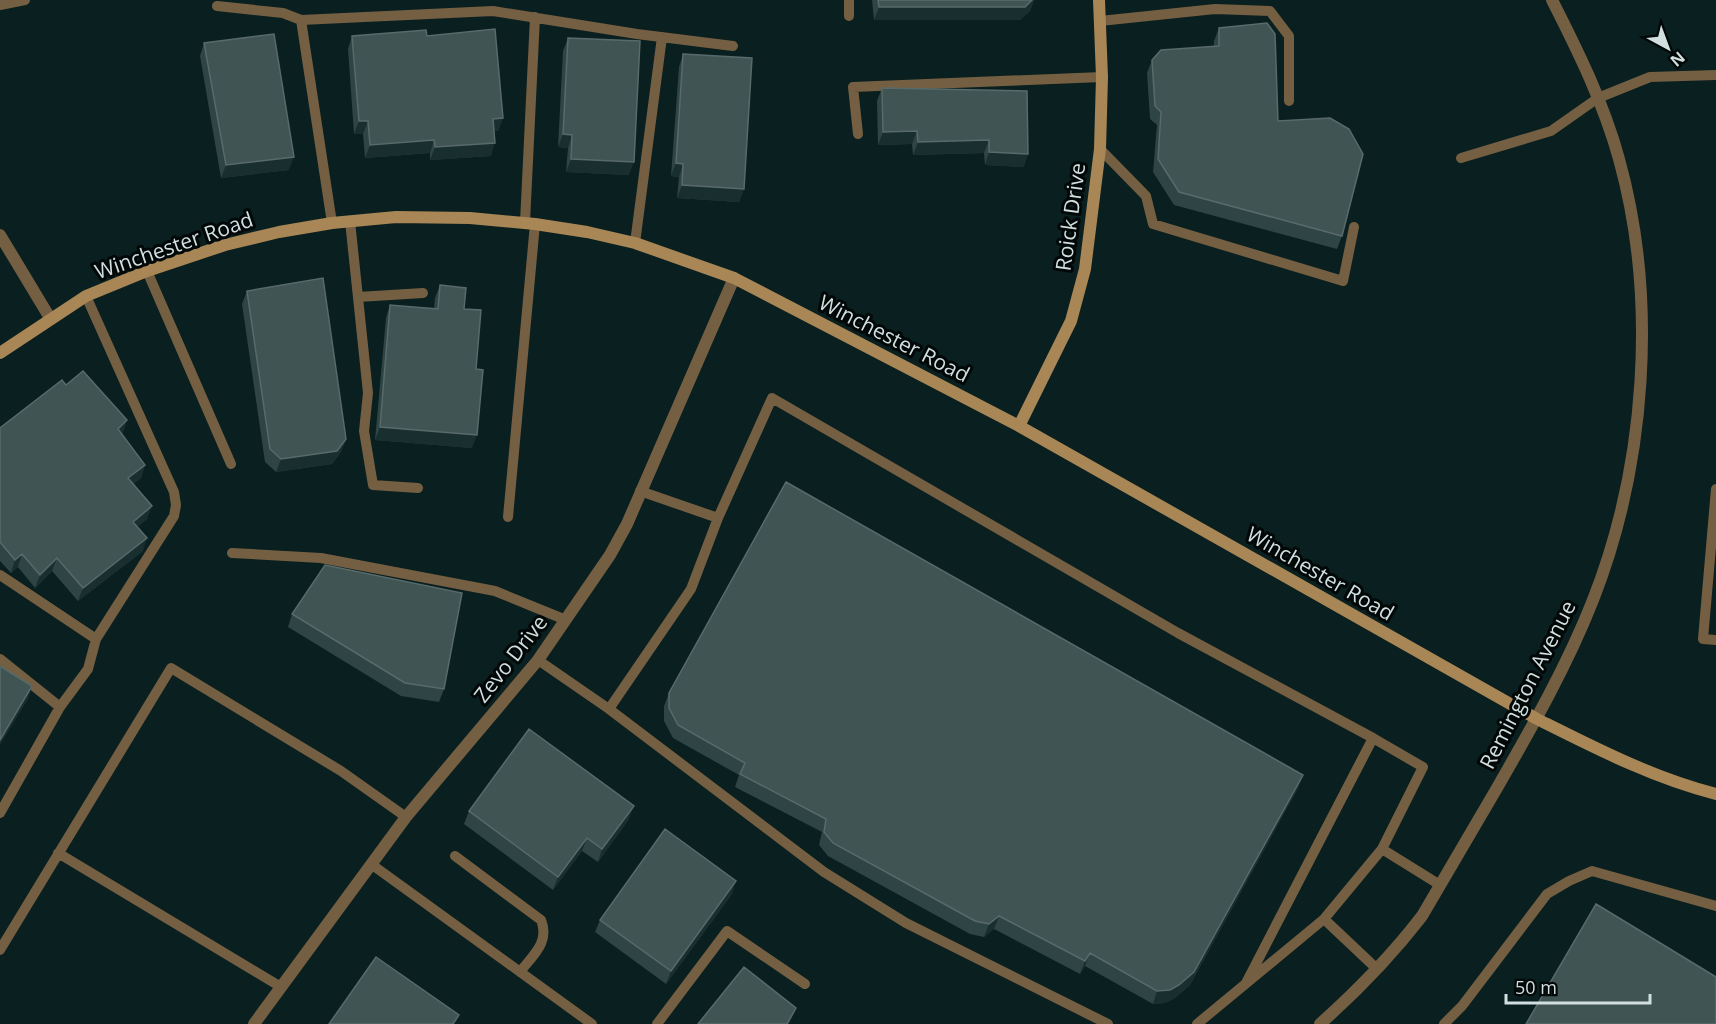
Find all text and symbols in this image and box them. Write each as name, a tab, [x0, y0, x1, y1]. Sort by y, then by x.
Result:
north arrow	[1638, 18, 1698, 78]
text: N	[1666, 47, 1690, 72]
street label: Roick Drive	[1049, 161, 1091, 273]
street label: Winchester Road	[91, 205, 257, 285]
street label: Winchester Road	[814, 288, 975, 388]
street label: Winchester Road	[1242, 520, 1399, 627]
street label: Remington Avenue	[1473, 596, 1582, 773]
street label: Zevo Drive	[467, 609, 553, 708]
scale bar	[1506, 967, 1650, 1005]
text: 50 m	[1515, 975, 1557, 999]

